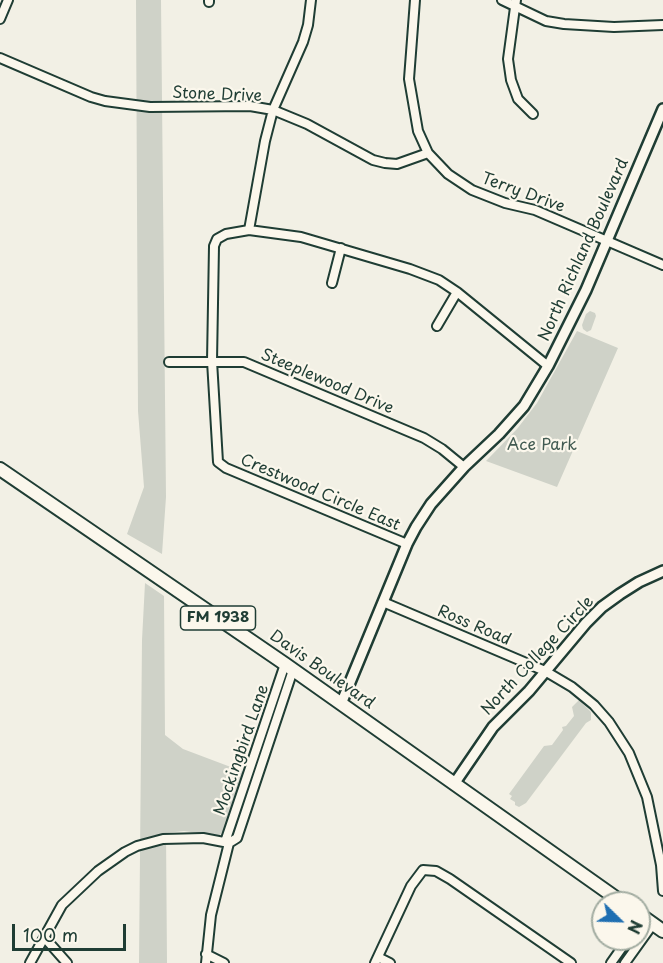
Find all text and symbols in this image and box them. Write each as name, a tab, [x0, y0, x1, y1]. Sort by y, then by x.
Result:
street label: Stone Drive	[172, 84, 262, 106]
street label: North Richland Boulevard	[535, 156, 633, 344]
street label: Terry Drive	[479, 169, 567, 217]
street label: Steeplewood Drive	[258, 345, 396, 419]
park label: Ace Park	[507, 436, 577, 456]
street label: Crestwood Circle East	[237, 451, 403, 535]
street label: North College Circle	[478, 592, 598, 720]
street label: Ross Road	[434, 602, 514, 650]
road number: FM 1938	[180, 606, 256, 630]
street label: Davis Boulevard	[266, 627, 378, 713]
street label: Mockingbird Lane	[211, 682, 273, 818]
north arrow	[591, 891, 651, 951]
scale bar	[15, 912, 129, 950]
text: N	[622, 917, 649, 938]
text: 100 m	[23, 921, 78, 948]

